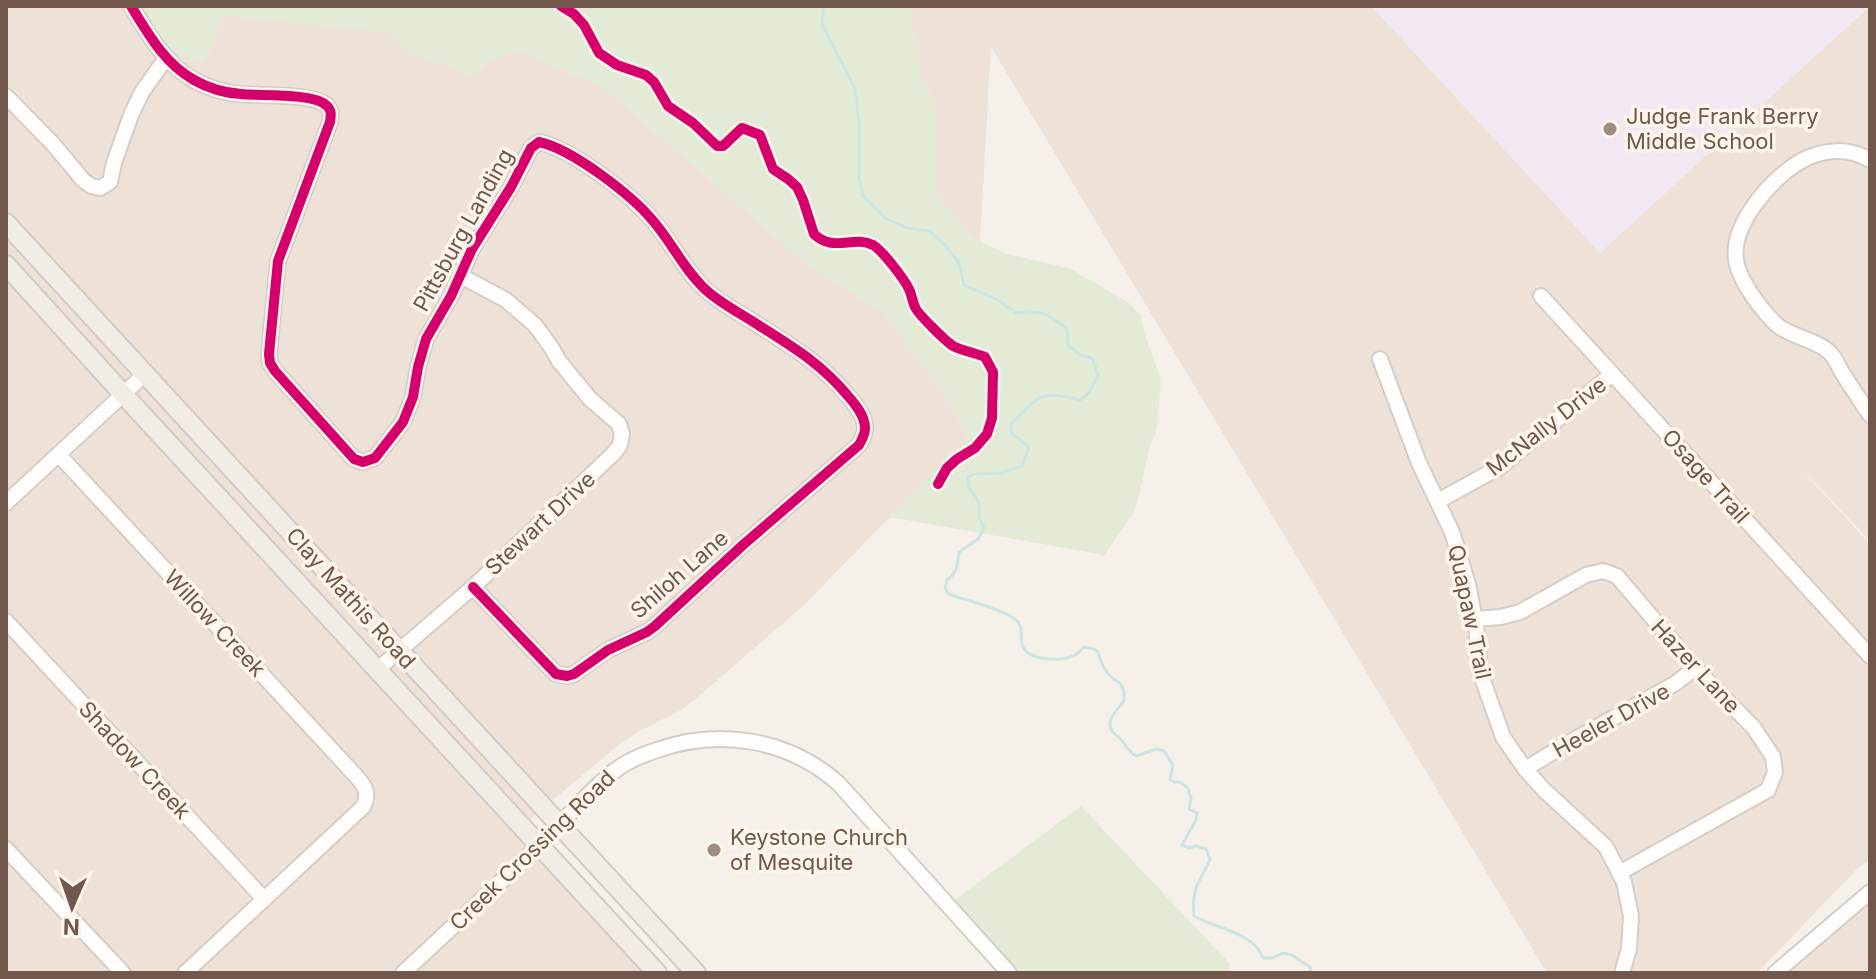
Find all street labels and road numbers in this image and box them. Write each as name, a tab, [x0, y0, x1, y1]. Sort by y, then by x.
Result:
street label: Pittsburg Landing	[408, 144, 518, 316]
street label: McNally Drive	[1481, 371, 1611, 481]
street label: Osage Trail	[1657, 424, 1755, 528]
street label: Stewart Drive	[480, 466, 600, 580]
street label: Clay Mathis Road	[281, 522, 421, 674]
street label: Shiloh Lane	[625, 525, 733, 623]
street label: Quapaw Trail	[1443, 542, 1497, 682]
street label: Willow Creek	[159, 564, 271, 682]
street label: Hazer Lane	[1646, 614, 1746, 718]
street label: Heeler Drive	[1548, 677, 1674, 763]
street label: Shadow Creek	[74, 696, 196, 824]
street label: Creek Crossing Road	[444, 764, 620, 936]

